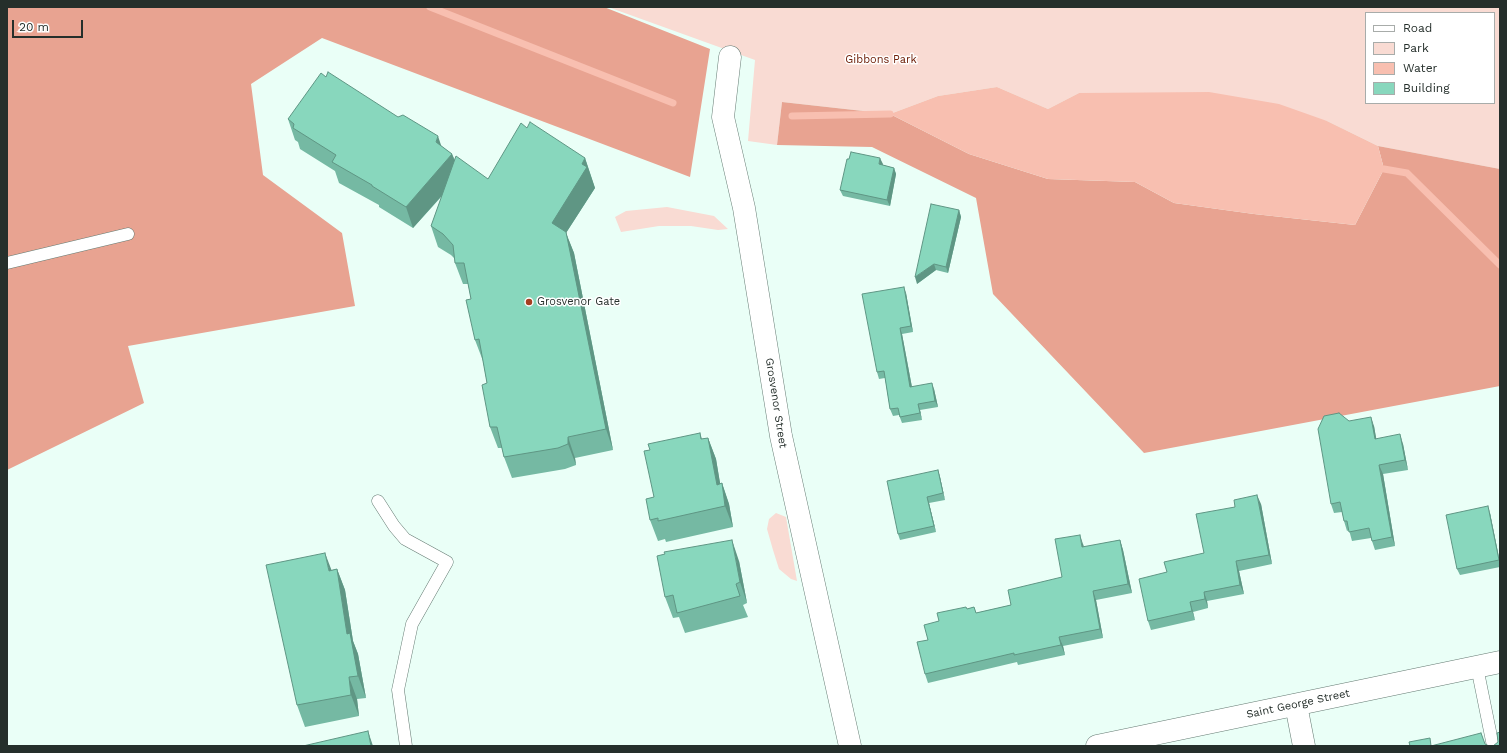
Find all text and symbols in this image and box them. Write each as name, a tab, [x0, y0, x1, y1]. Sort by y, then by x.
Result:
scale bar	[14, 12, 85, 38]
legend	[1365, 12, 1495, 104]
text: 20 m	[19, 20, 49, 34]
text: Road	[1403, 21, 1432, 35]
text: Park	[1403, 41, 1429, 55]
park label: Gibbons Park	[845, 53, 917, 67]
text: Water	[1403, 61, 1437, 75]
text: Building	[1403, 81, 1450, 95]
place label: Grosvenor Gate	[537, 295, 620, 309]
marker: Grosvenor Gate	[524, 297, 534, 307]
street label: Grosvenor Street	[762, 357, 790, 449]
street label: Saint George Street	[1245, 687, 1351, 721]

